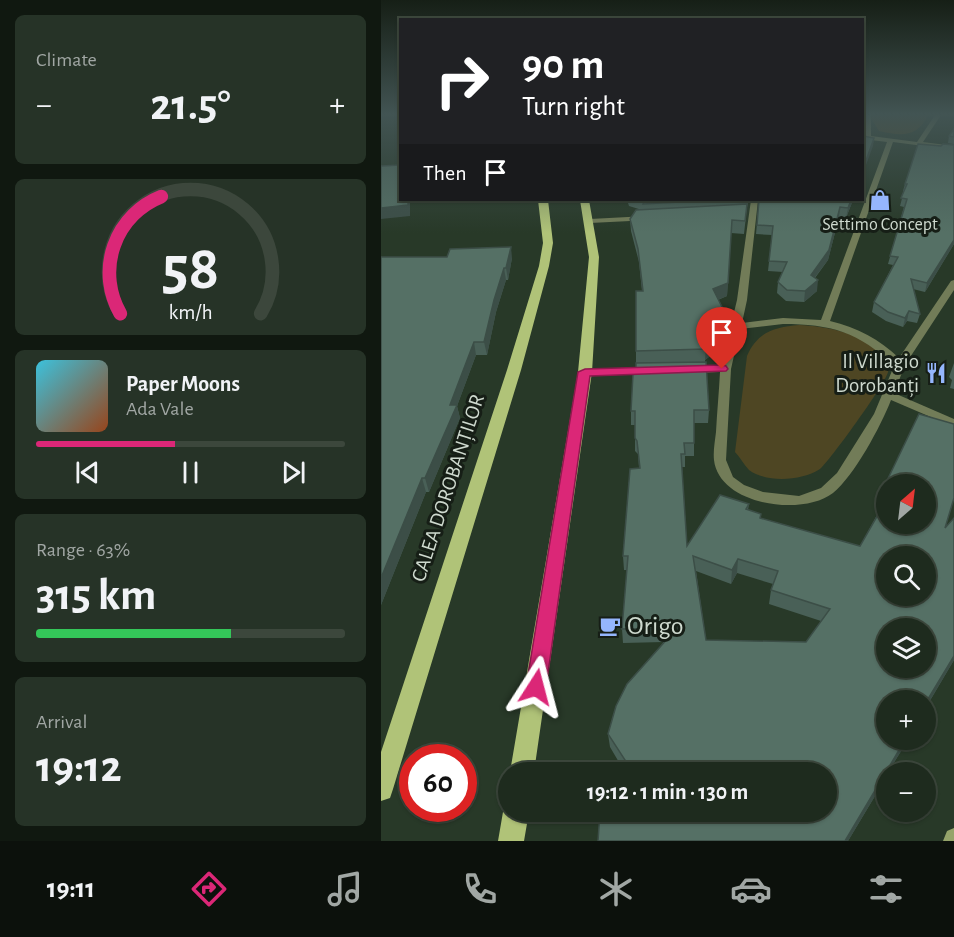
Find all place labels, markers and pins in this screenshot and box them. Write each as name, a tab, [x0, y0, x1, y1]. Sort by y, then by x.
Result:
shop icon: Settimo Concept	[868, 188, 892, 212]
place label: Settimo Concept	[822, 216, 938, 234]
pin	[696, 307, 747, 369]
place label: Il Villagio Dorobanți	[835, 351, 919, 398]
restaurant icon: Il Villagio Dorobanți	[924, 361, 948, 385]
place label: Origo	[627, 613, 684, 639]
cafe icon: Origo	[598, 614, 622, 638]

